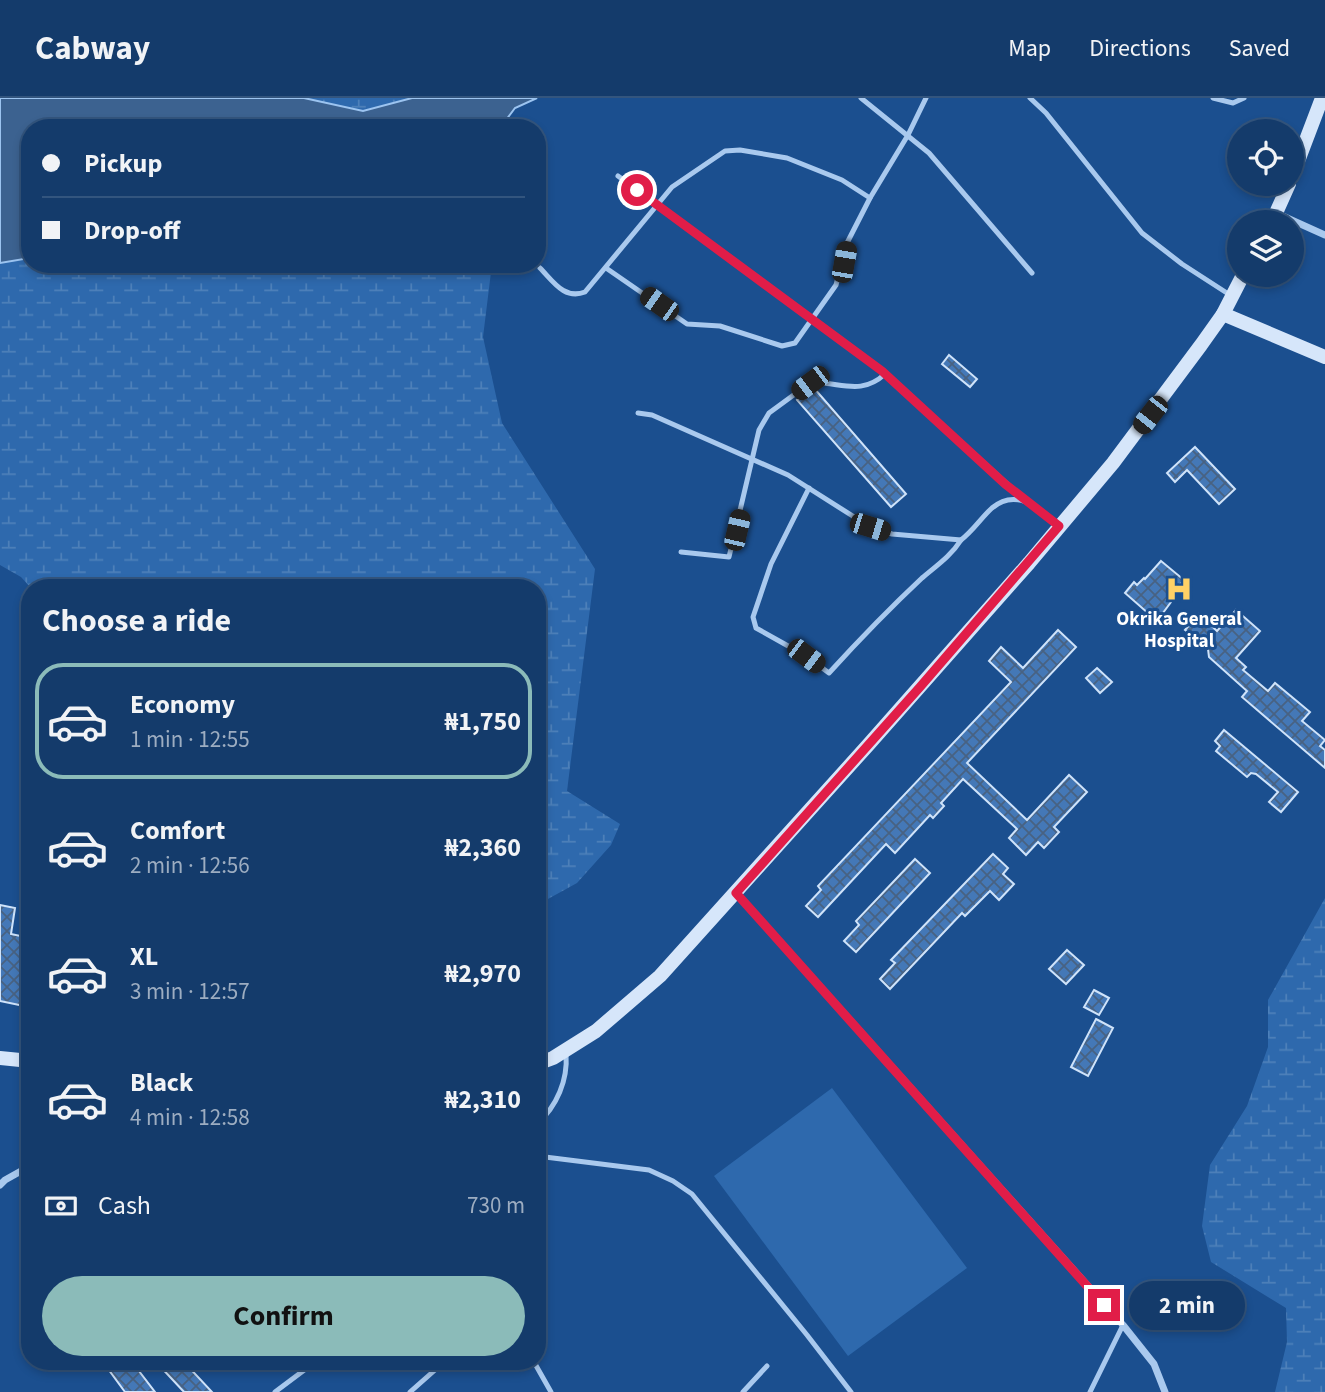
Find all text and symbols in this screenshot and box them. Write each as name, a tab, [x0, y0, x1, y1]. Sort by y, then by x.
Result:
text: Cabway	[35, 25, 150, 72]
text: Map	[1008, 31, 1051, 66]
text: Directions	[1089, 31, 1191, 66]
text: Saved	[1229, 31, 1290, 66]
map controls	[1227, 119, 1304, 287]
button: locate	[1227, 119, 1304, 196]
text: Pickup	[84, 145, 162, 182]
route start	[621, 174, 653, 206]
button: layers	[1227, 210, 1304, 287]
text: Drop-off	[84, 212, 180, 249]
car	[831, 239, 858, 285]
car	[636, 283, 683, 325]
car	[787, 362, 834, 404]
car	[1129, 392, 1172, 438]
car	[723, 507, 752, 553]
car	[847, 511, 894, 543]
hospital icon: Okrika General Hospital	[1164, 574, 1194, 604]
text: Choose a ride	[42, 598, 231, 644]
place label: Okrika General Hospital	[1116, 606, 1242, 655]
car	[783, 635, 830, 677]
text: Economy	[130, 686, 235, 723]
icon: car	[46, 690, 109, 753]
text: ₦1,750	[445, 703, 521, 740]
text: 1 min · 12:55	[130, 723, 250, 756]
text: Comfort	[130, 812, 225, 849]
icon: car	[46, 816, 109, 879]
text: ₦2,360	[445, 829, 521, 866]
text: 2 min · 12:56	[130, 849, 250, 882]
text: XL	[130, 938, 158, 975]
icon: car	[46, 942, 109, 1005]
text: ₦2,970	[445, 955, 521, 992]
text: 3 min · 12:57	[130, 975, 250, 1008]
text: Black	[130, 1064, 193, 1101]
icon: car	[46, 1068, 109, 1131]
text: ₦2,310	[445, 1081, 521, 1118]
text: 4 min · 12:58	[130, 1101, 250, 1134]
icon: cash	[42, 1187, 80, 1225]
text: Cash	[98, 1187, 151, 1224]
text: 730 m	[467, 1189, 525, 1222]
button: Confirm	[42, 1276, 525, 1356]
callout: 2 min	[1128, 1280, 1244, 1330]
route end	[1088, 1289, 1120, 1321]
text: 2 min	[1159, 1289, 1215, 1322]

